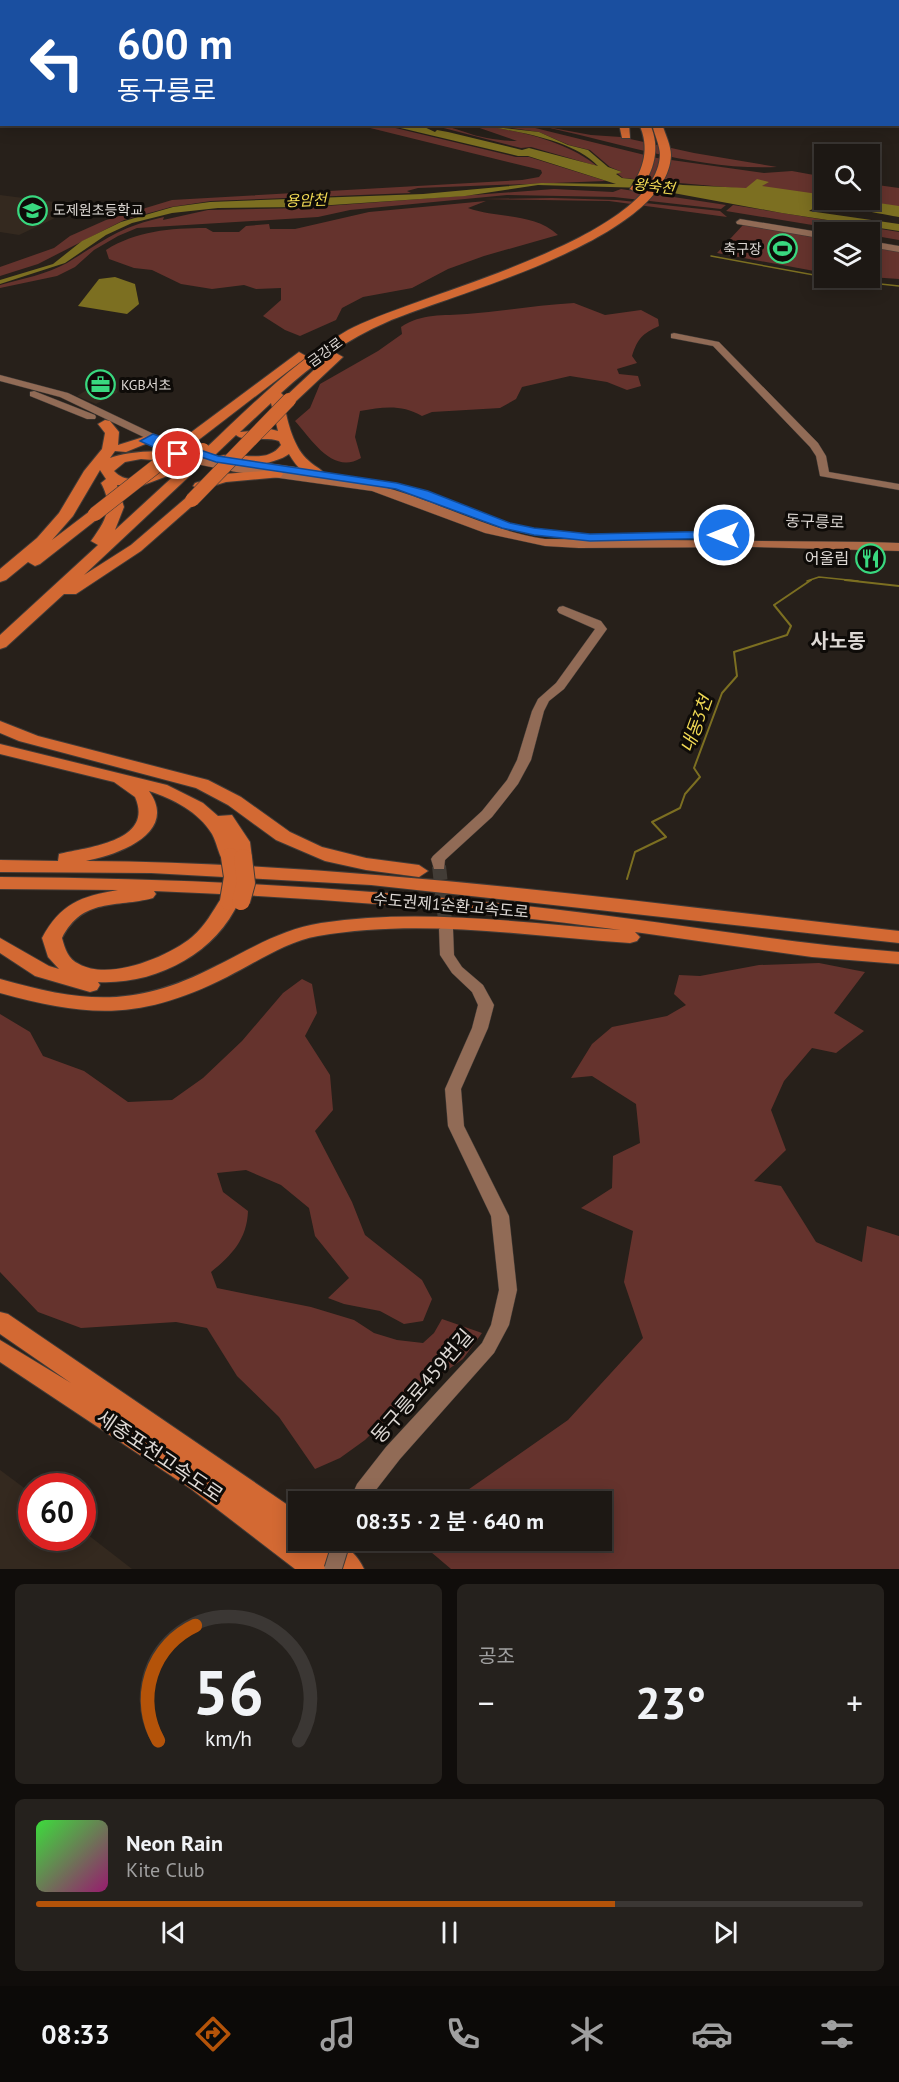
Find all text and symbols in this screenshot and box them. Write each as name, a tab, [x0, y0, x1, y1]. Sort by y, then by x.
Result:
text: 600 m	[117, 16, 233, 71]
icon: left	[18, 24, 96, 102]
text: 동구릉로	[117, 73, 216, 107]
map controls	[814, 144, 880, 288]
button: search	[814, 144, 880, 210]
water label: 왕숙천	[632, 174, 678, 198]
water label: 용암천	[285, 190, 329, 210]
school or university icon: 도제원초등학교	[16, 194, 48, 226]
place label: 도제원초등학교	[53, 201, 143, 219]
button: layers	[814, 222, 880, 288]
sports icon: 축구장	[767, 233, 799, 265]
place label: 축구장	[723, 240, 762, 258]
street label: 금강로	[304, 333, 346, 371]
office icon: KGB서초	[84, 369, 116, 401]
place label: KGB서초	[121, 376, 171, 394]
pin	[152, 428, 203, 479]
icon: arrive	[161, 437, 194, 470]
position arrow	[692, 503, 756, 567]
street label: 동구릉로	[785, 510, 845, 532]
restaurant icon: 어울림	[854, 542, 886, 574]
place label: 어울림	[805, 548, 849, 568]
district label: 사노동	[810, 628, 866, 654]
water label: 내동3천	[675, 690, 718, 756]
street label: 수도권제1순환고속도로	[372, 888, 530, 922]
street label: 동구릉로459번길	[365, 1323, 479, 1449]
street label: 세종포천고속도로	[92, 1404, 228, 1508]
speed limit sign: 60	[18, 1473, 96, 1551]
text: 08:35 · 2 분 · 640 m	[356, 1507, 544, 1535]
text: 공조	[478, 1643, 515, 1669]
text: 56	[193, 1651, 264, 1732]
text: 23°	[635, 1673, 706, 1731]
text: −	[478, 1681, 495, 1724]
text: +	[846, 1681, 863, 1724]
text: km/h	[205, 1724, 252, 1752]
text: Neon Rain	[126, 1829, 223, 1857]
text: Kite Club	[126, 1857, 204, 1883]
icon: previous	[157, 1916, 190, 1949]
icon: pause	[433, 1916, 466, 1949]
icon: next	[709, 1916, 742, 1949]
icon: directions	[192, 2013, 234, 2055]
icon: music	[317, 2013, 359, 2055]
icon: phone	[442, 2013, 484, 2055]
icon: climate	[566, 2013, 608, 2055]
icon: car	[691, 2013, 733, 2055]
icon: filters	[816, 2013, 858, 2055]
text: 08:33	[41, 2017, 110, 2051]

